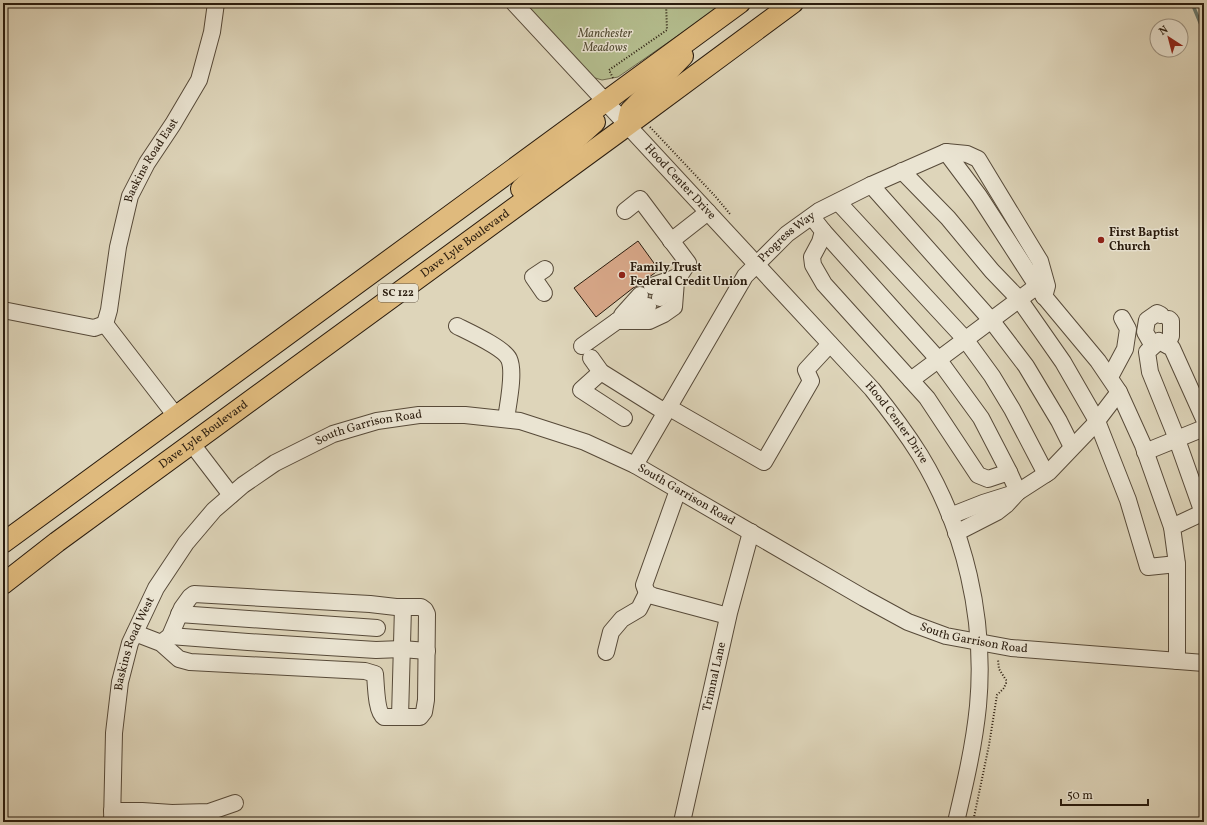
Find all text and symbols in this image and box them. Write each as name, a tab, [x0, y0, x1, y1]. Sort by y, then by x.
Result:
north arrow	[1149, 18, 1189, 58]
text: N	[1156, 23, 1172, 40]
park label: Manchester Meadows	[577, 26, 632, 56]
street label: Baskins Road East	[121, 115, 183, 204]
street label: Hood Center Drive	[641, 140, 719, 224]
street label: Dave Lyle Boulevard	[417, 206, 513, 282]
street label: Progress Way	[755, 208, 819, 266]
place label: First Baptist Church	[1109, 225, 1179, 255]
marker: First Baptist Church	[1096, 235, 1106, 245]
place label: Family Trust Federal Credit Union	[630, 260, 748, 290]
marker: Family Trust Federal Credit Union	[617, 270, 627, 280]
road number: SC 122	[378, 284, 418, 302]
street label: Hood Center Drive	[861, 378, 932, 467]
street label: Dave Lyle Boulevard	[156, 397, 252, 473]
street label: South Garrison Road	[312, 407, 423, 450]
street label: South Garrison Road	[635, 460, 738, 529]
street label: Baskins Road West	[111, 595, 159, 692]
street label: South Garrison Road	[918, 619, 1029, 657]
street label: Trimnal Lane	[699, 640, 730, 713]
scale bar	[1061, 781, 1148, 807]
text: 50 m	[1067, 788, 1093, 804]

